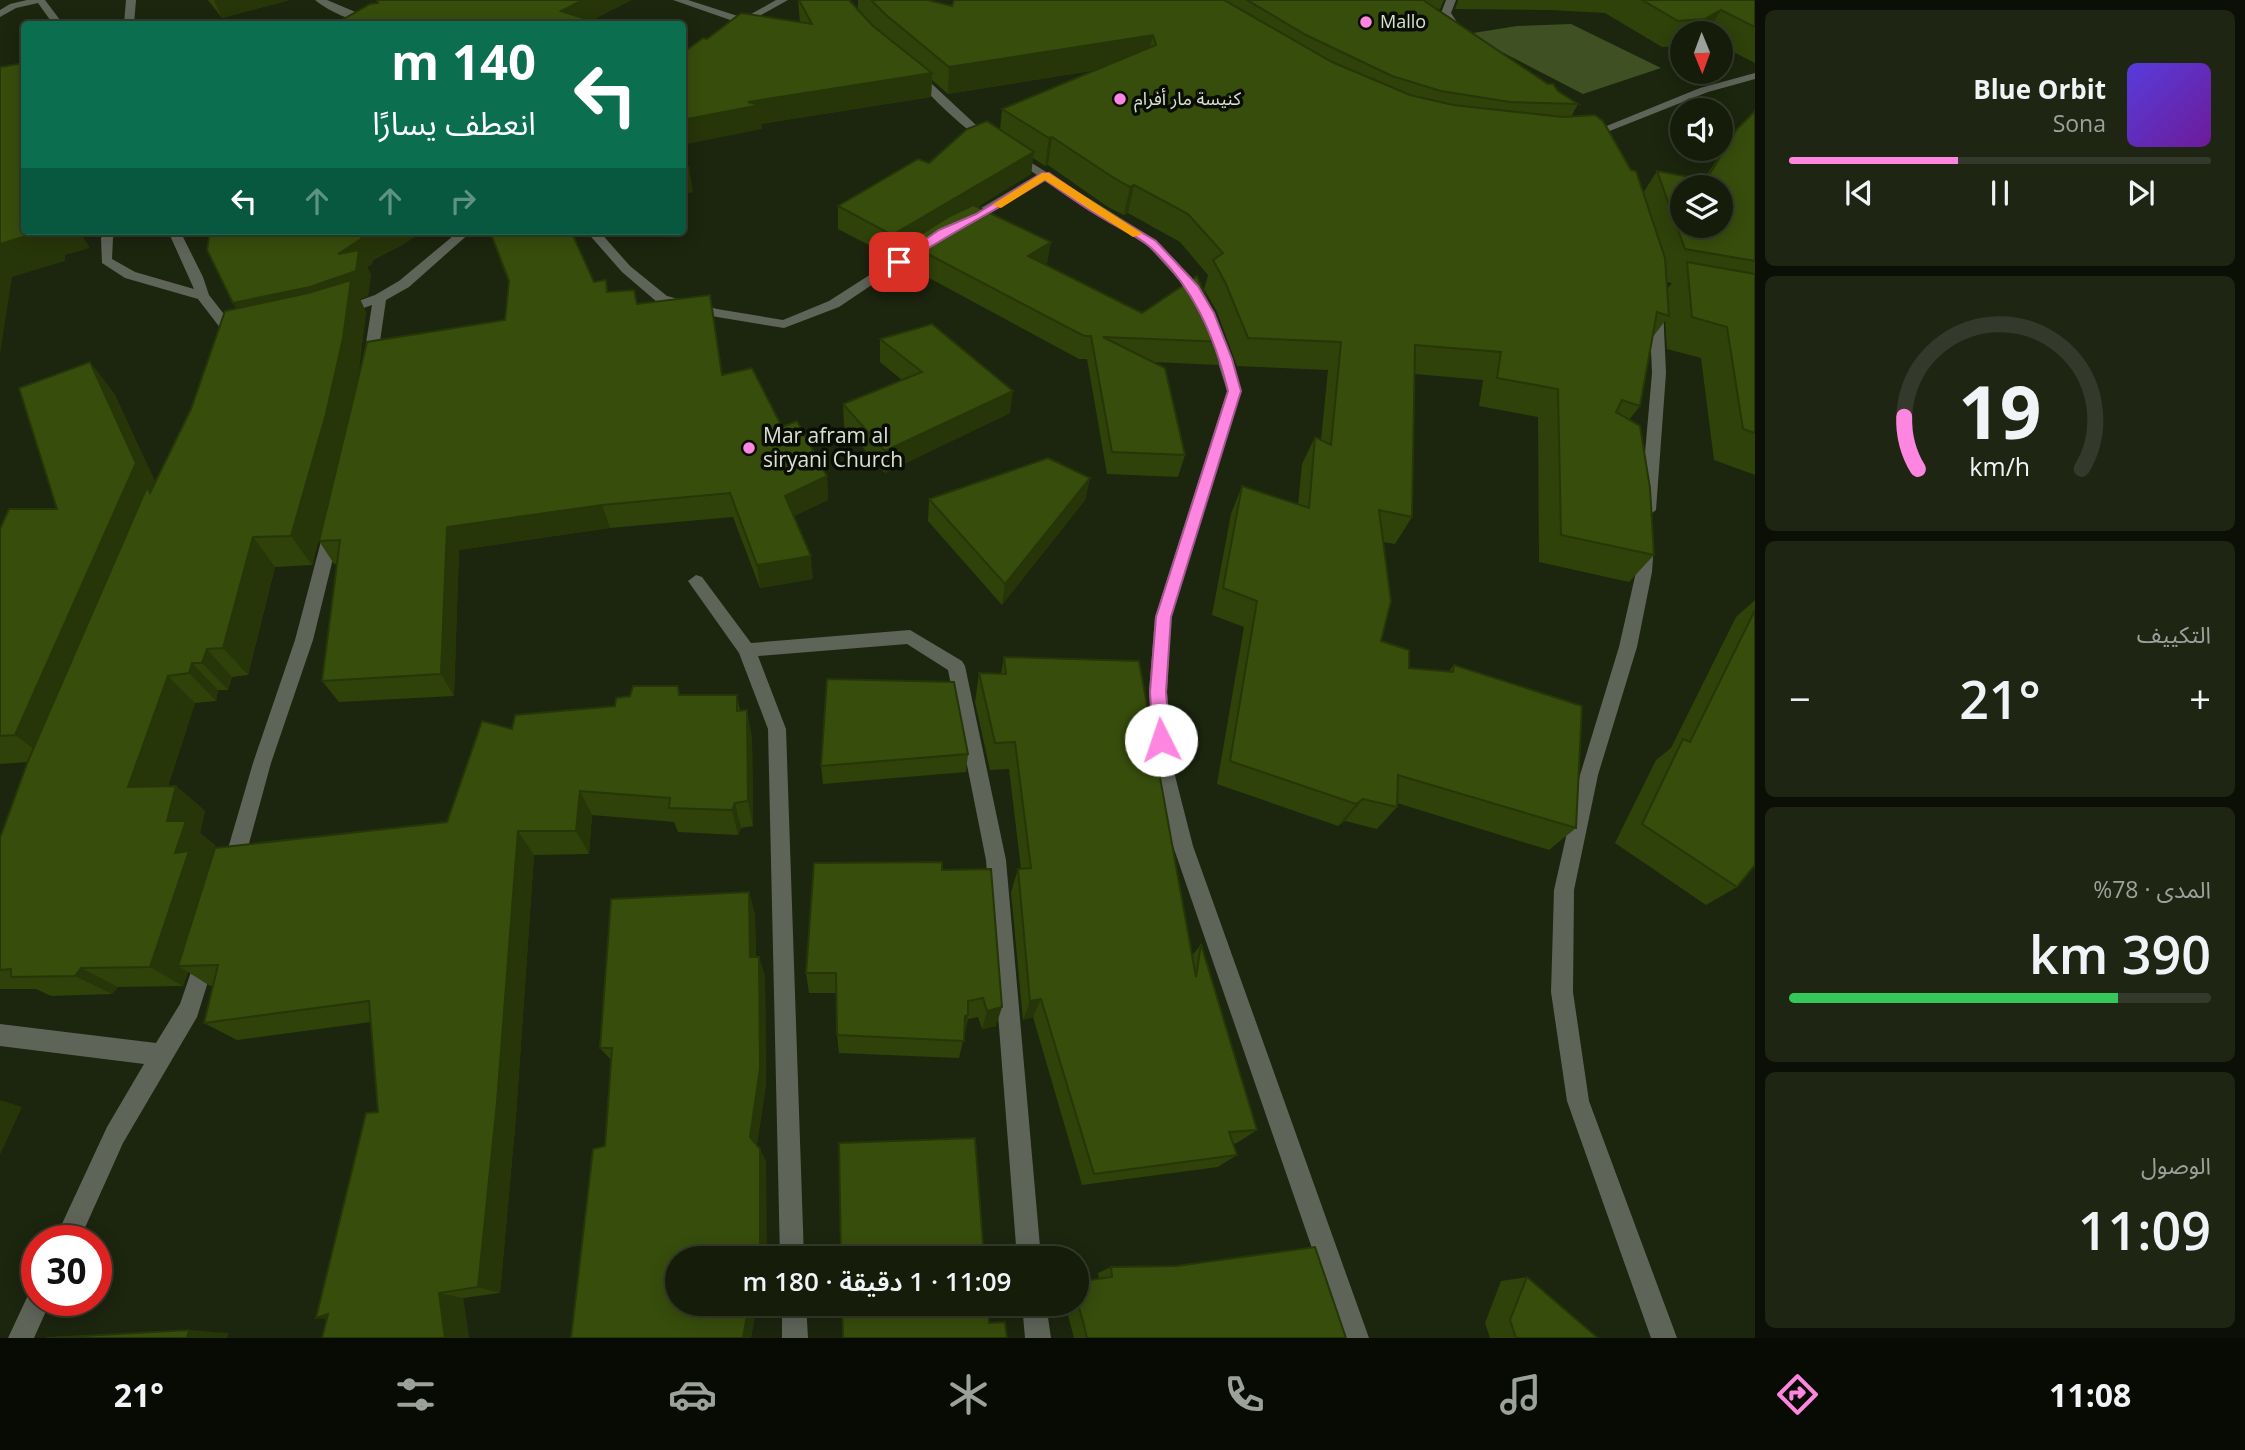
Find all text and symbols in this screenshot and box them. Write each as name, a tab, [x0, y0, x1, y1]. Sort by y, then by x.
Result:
place label: Mallo	[1380, 9, 1426, 33]
marker: Mallo	[1358, 14, 1374, 30]
north arrow	[1670, 21, 1732, 84]
map controls	[1670, 21, 1733, 238]
text: 140 m	[391, 28, 536, 94]
icon: left	[560, 49, 651, 140]
text: Blue Orbit	[1973, 71, 2106, 107]
place label: كنيسة مار أفرام	[1134, 86, 1242, 113]
marker: كنيسة مار أفرام	[1112, 91, 1128, 107]
button: sound	[1670, 98, 1733, 161]
text: انعطف يسارًا	[372, 101, 536, 144]
text: Sona	[2053, 107, 2106, 139]
icon: previous	[1840, 174, 1878, 212]
icon: pause	[1981, 174, 2019, 212]
icon: next	[2122, 174, 2160, 212]
button: layers	[1670, 175, 1733, 238]
icon: left	[225, 182, 263, 220]
icon: ahead	[298, 182, 336, 220]
icon: ahead	[371, 182, 409, 220]
icon: right	[444, 182, 482, 220]
pin	[869, 232, 929, 292]
icon: arrive	[880, 243, 918, 281]
text: 19	[1958, 362, 2042, 461]
place label: Mar afram al siryani Church	[763, 421, 903, 473]
marker: Mar afram al siryani Church	[741, 440, 757, 456]
text: km/h	[1970, 449, 2030, 483]
text: التكييف	[2137, 618, 2211, 650]
text: 21°	[1959, 663, 2041, 734]
text: −	[1789, 672, 1811, 724]
text: +	[2189, 672, 2211, 724]
position arrow	[1124, 703, 1198, 777]
text: المدى · 78%	[2093, 873, 2211, 905]
text: 390 km	[2029, 918, 2211, 989]
text: الوصول	[2141, 1149, 2211, 1181]
text: 11:09	[2078, 1194, 2211, 1265]
speed limit sign: 30	[21, 1225, 112, 1316]
text: 11:09 · 1 دقيقة · 180 m	[743, 1263, 1011, 1299]
icon: filters	[391, 1370, 440, 1419]
icon: car	[668, 1370, 717, 1419]
icon: climate	[944, 1370, 993, 1419]
icon: phone	[1220, 1370, 1269, 1419]
icon: music	[1496, 1370, 1545, 1419]
icon: directions	[1773, 1370, 1822, 1419]
text: 21°	[114, 1373, 164, 1416]
text: 11:08	[2049, 1373, 2131, 1416]

